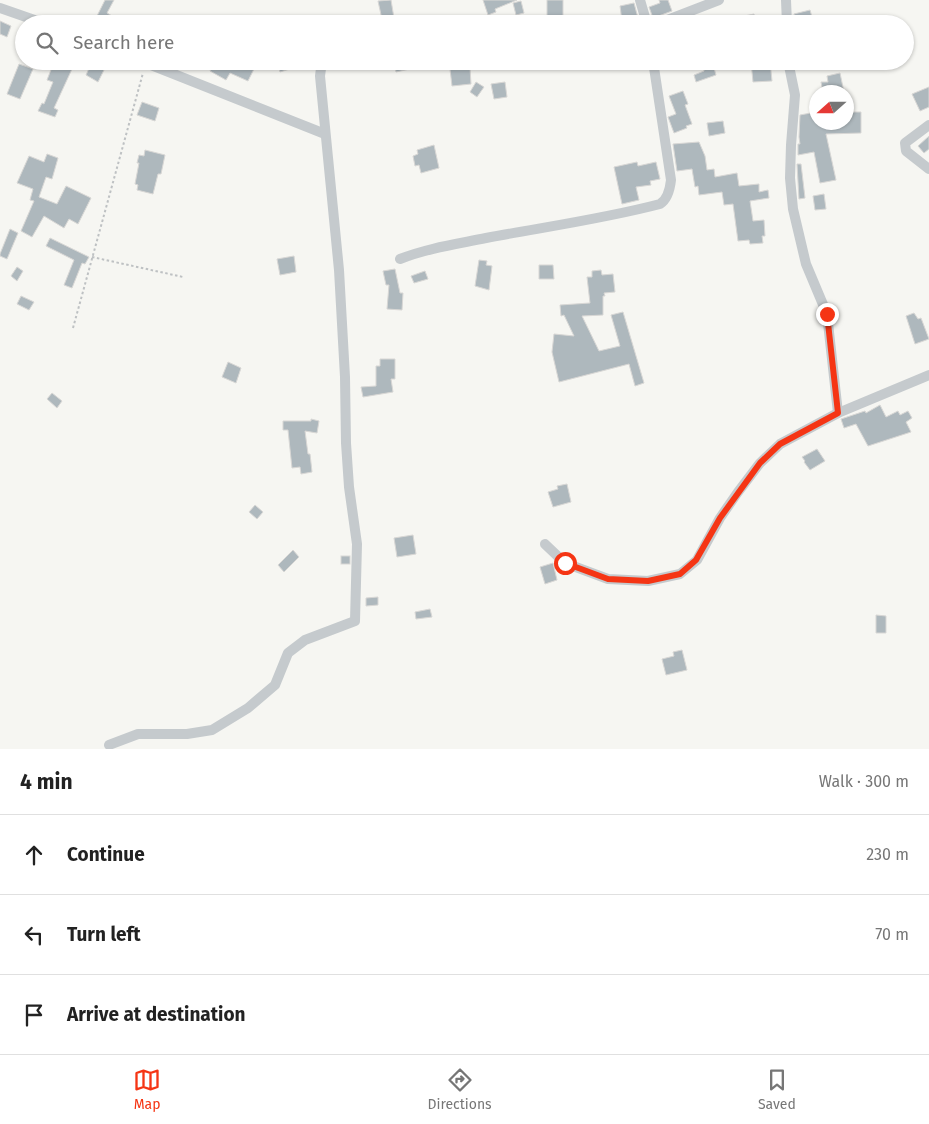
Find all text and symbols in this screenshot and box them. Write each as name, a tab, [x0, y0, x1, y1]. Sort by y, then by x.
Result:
search box	[15, 15, 914, 70]
icon: search	[33, 29, 61, 57]
text: Search here	[73, 31, 174, 54]
north arrow	[809, 85, 854, 130]
route end	[816, 303, 839, 326]
route start	[554, 552, 577, 575]
text: 4 min	[20, 769, 73, 795]
text: Walk · 300 m	[819, 772, 909, 791]
icon: ahead	[20, 841, 48, 869]
text: Continue	[67, 843, 145, 866]
text: 230 m	[866, 845, 909, 864]
icon: left	[20, 921, 48, 949]
text: Turn left	[67, 923, 141, 946]
text: 70 m	[875, 925, 909, 944]
icon: arrive	[20, 1001, 48, 1029]
text: Arrive at destination	[67, 1003, 246, 1026]
tab: Map	[133, 1066, 161, 1113]
tab: Directions	[427, 1066, 492, 1113]
tab: Saved	[758, 1066, 796, 1113]

